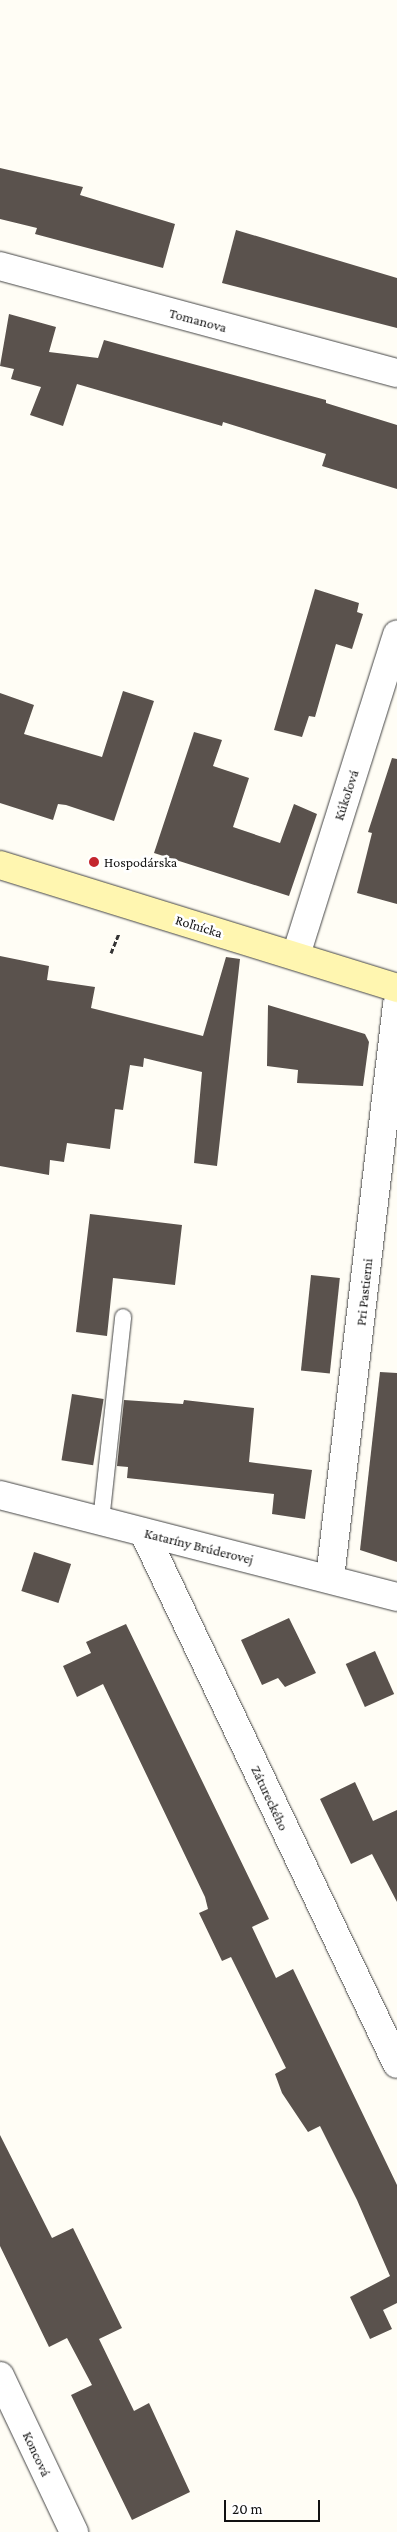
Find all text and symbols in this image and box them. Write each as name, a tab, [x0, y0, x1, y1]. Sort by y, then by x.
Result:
street label: Tomanova	[167, 304, 229, 336]
street label: Kúkoľová	[330, 768, 362, 822]
place label: Hospodárska	[104, 854, 177, 870]
marker: Hospodárska	[88, 856, 100, 868]
street label: Roľnícka	[173, 911, 225, 941]
street label: Pri Pastierni	[352, 1257, 376, 1327]
street label: Kataríny Brúderovej	[143, 1524, 255, 1568]
street label: Zátureckého	[248, 1763, 292, 1833]
street label: Koncová	[19, 2429, 55, 2479]
scale bar	[227, 2490, 323, 2522]
text: 20 m	[232, 2501, 263, 2517]

